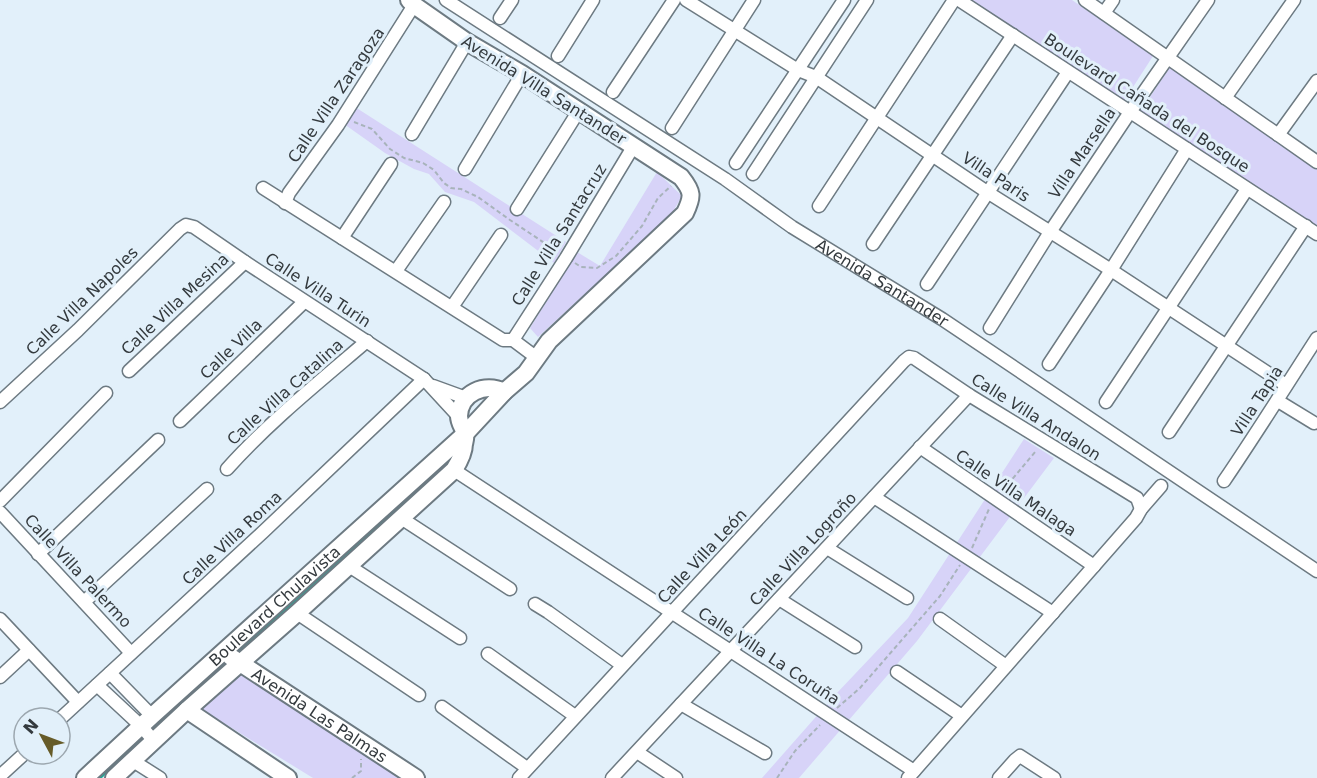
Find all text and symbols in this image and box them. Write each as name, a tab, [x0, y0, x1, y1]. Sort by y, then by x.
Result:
street label: Calle Villa Zaragoza	[284, 24, 388, 166]
street label: Boulevard Cañada del Bosque	[1041, 29, 1253, 177]
street label: Avenida Villa Santander	[458, 31, 630, 149]
street label: Villa Marsella	[1045, 104, 1119, 202]
street label: Villa Paris	[959, 148, 1033, 206]
street label: Calle Villa Santacruz	[508, 161, 610, 309]
street label: Avenida Santander	[813, 235, 953, 331]
street label: Calle Villa Napoles	[22, 243, 142, 359]
street label: Calle Villa Mesina	[117, 249, 233, 359]
street label: Calle Villa Turin	[262, 249, 374, 331]
street label: Calle Villa	[196, 315, 266, 383]
street label: Calle Villa Catalina	[223, 335, 347, 449]
street label: Villa Tapia	[1227, 362, 1287, 440]
street label: Calle Villa Andalon	[968, 369, 1104, 465]
street label: Calle Villa Malaga	[952, 446, 1080, 540]
street label: Calle Villa Roma	[178, 487, 286, 589]
street label: Calle Villa Logroño	[746, 488, 860, 610]
street label: Calle Villa León	[653, 505, 751, 607]
street label: Calle Villa Palermo	[20, 510, 136, 632]
street label: Boulevard Chulavista	[205, 542, 344, 670]
street label: Calle Villa La Coruña	[695, 603, 843, 709]
street label: Avenida Las Palmas	[248, 664, 391, 766]
north arrow	[12, 706, 72, 766]
text: N	[19, 715, 43, 738]

